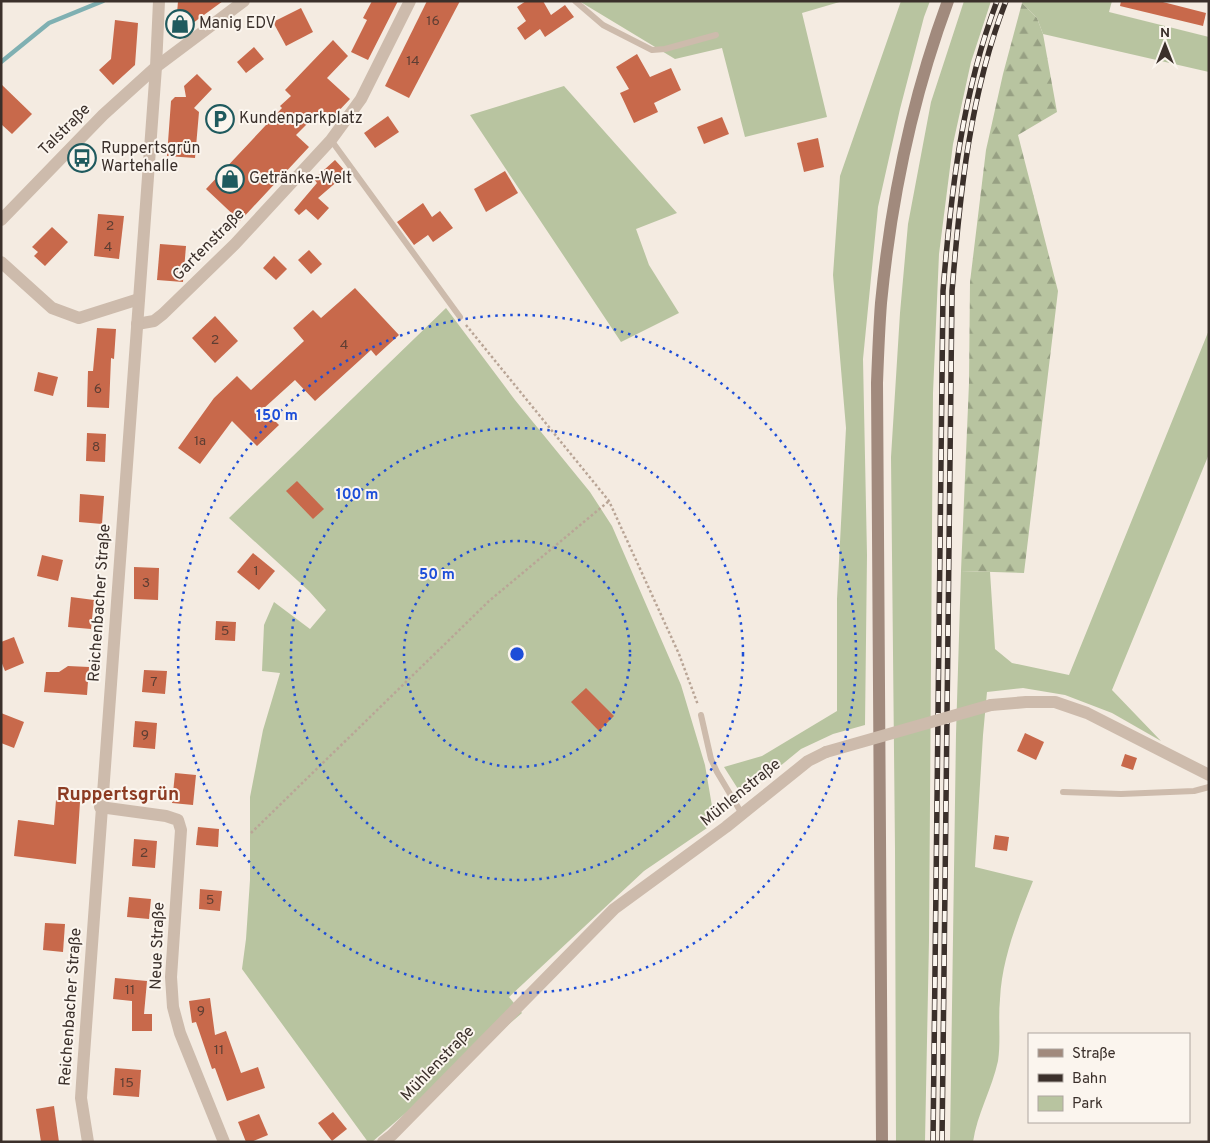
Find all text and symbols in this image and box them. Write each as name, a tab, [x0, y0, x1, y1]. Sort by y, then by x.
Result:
shop icon: Manig EDV	[165, 9, 195, 39]
house number: 16	[426, 13, 440, 30]
place label: Manig EDV	[199, 14, 276, 34]
north arrow	[1140, 20, 1190, 70]
text: N	[1160, 25, 1170, 42]
house number: 14	[406, 53, 420, 70]
street label: Talstraße	[35, 100, 95, 160]
parking icon: Kundenparkplatz	[205, 104, 235, 134]
place label: Kundenparkplatz	[239, 109, 363, 129]
place label: Ruppertsgrün Wartehalle	[101, 139, 201, 177]
bus stop icon: Ruppertsgrün Wartehalle	[67, 143, 97, 173]
shop icon: Getränke-Welt	[215, 164, 245, 194]
place label: Getränke-Welt	[249, 169, 352, 189]
street label: Gartenstraße	[169, 205, 249, 285]
house number: 2	[106, 218, 114, 235]
house number: 4	[104, 239, 112, 256]
house number: 2	[211, 332, 219, 349]
house number: 4	[340, 337, 348, 354]
house number: 6	[94, 381, 102, 398]
text: 150 m	[256, 407, 298, 426]
house number: 1a	[194, 433, 206, 450]
house number: 8	[92, 439, 100, 456]
text: 100 m	[336, 486, 378, 505]
street label: Reichenbacher Straße	[84, 523, 116, 683]
house number: 1	[253, 563, 259, 580]
text: 50 m	[419, 566, 455, 585]
house number: 3	[142, 575, 150, 592]
house number: 5	[221, 623, 229, 640]
centre of rings	[508, 645, 526, 663]
house number: 7	[150, 674, 158, 691]
house number: 9	[141, 727, 149, 744]
street label: Mühlenstraße	[697, 755, 785, 831]
district label: Ruppertsgrün	[57, 783, 179, 807]
house number: 2	[140, 845, 148, 862]
house number: 5	[206, 892, 214, 909]
street label: Neue Straße	[146, 902, 170, 990]
street label: Reichenbacher Straße	[55, 927, 87, 1087]
house number: 11	[125, 982, 135, 999]
house number: 9	[197, 1003, 205, 1020]
street label: Mühlenstraße	[397, 1022, 479, 1106]
legend	[1028, 1033, 1190, 1123]
house number: 11	[214, 1042, 224, 1059]
text: Straße	[1072, 1045, 1116, 1064]
text: Bahn	[1072, 1070, 1107, 1089]
house number: 15	[120, 1075, 134, 1092]
text: Park	[1072, 1095, 1103, 1114]

